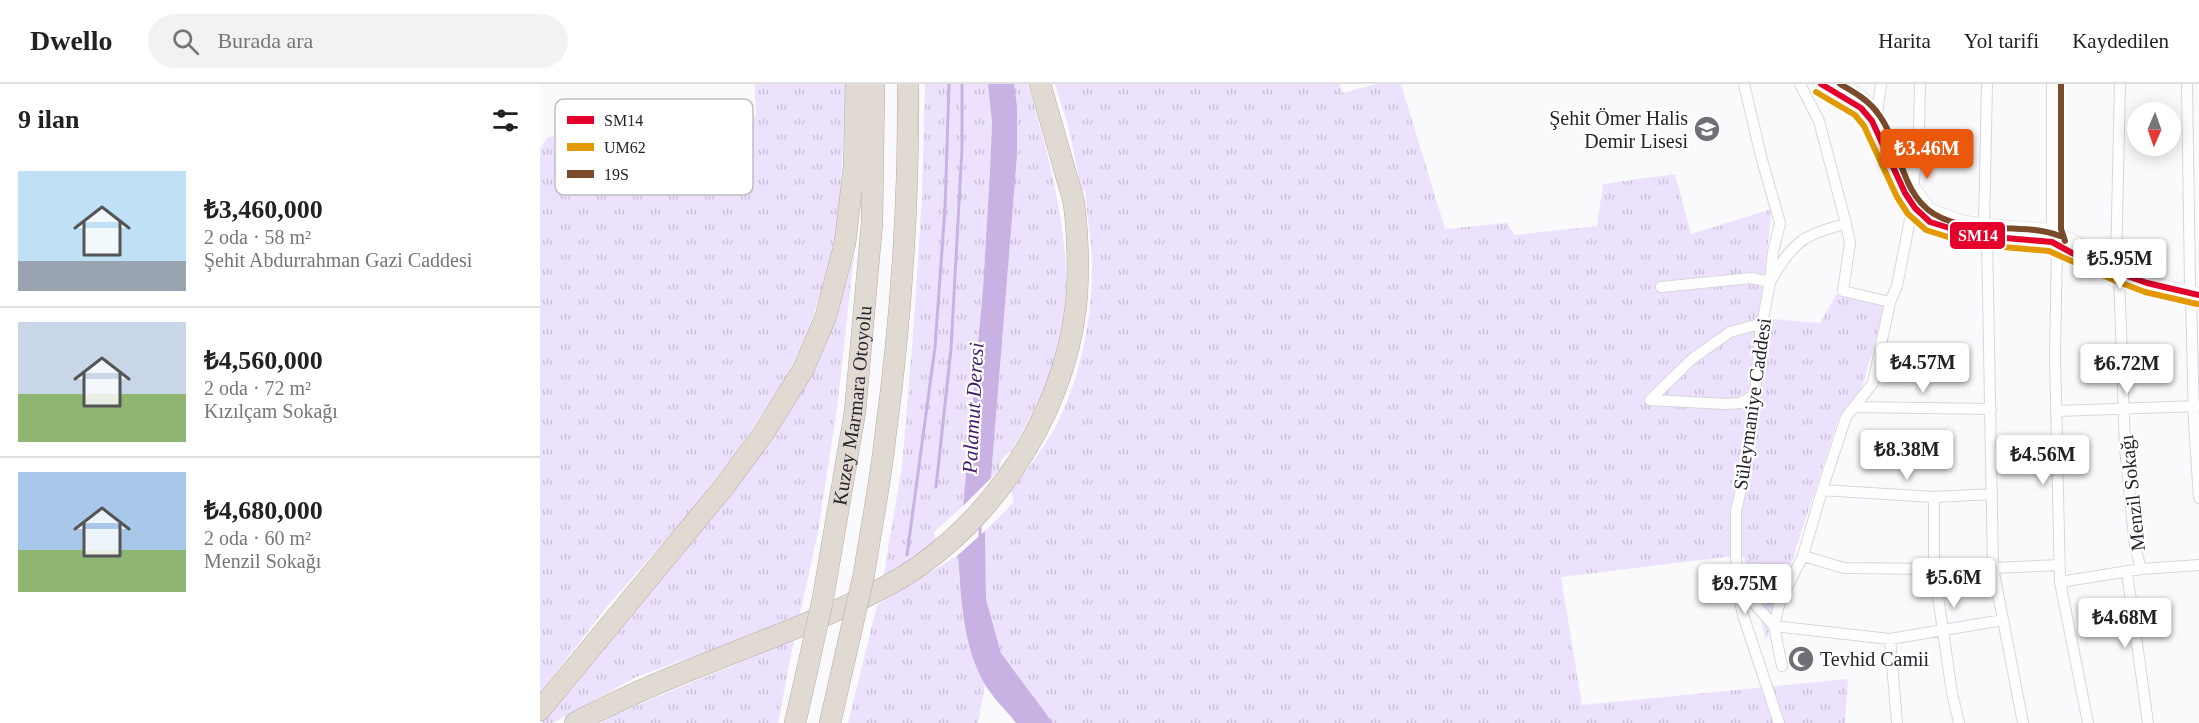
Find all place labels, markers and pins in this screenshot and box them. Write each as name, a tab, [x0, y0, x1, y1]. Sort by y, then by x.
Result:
place label: Şehit Ömer Halis Demir Lisesi	[1549, 107, 1688, 152]
school or university icon: Şehit Ömer Halis Demir Lisesi	[1692, 114, 1722, 144]
pin: ₺3.46M	[1878, 129, 1976, 180]
pin: ₺5.95M	[2071, 239, 2169, 290]
pin: ₺4.57M	[1874, 343, 1972, 394]
pin: ₺6.72M	[2078, 344, 2176, 395]
pin: ₺8.38M	[1858, 430, 1956, 481]
pin: ₺4.56M	[1994, 435, 2092, 486]
pin: ₺5.6M	[1912, 558, 1996, 609]
pin: ₺9.75M	[1696, 564, 1794, 615]
pin: ₺4.68M	[2076, 598, 2174, 649]
mosque icon: Tevhid Camii	[1786, 644, 1816, 674]
place label: Tevhid Camii	[1820, 648, 1930, 670]

